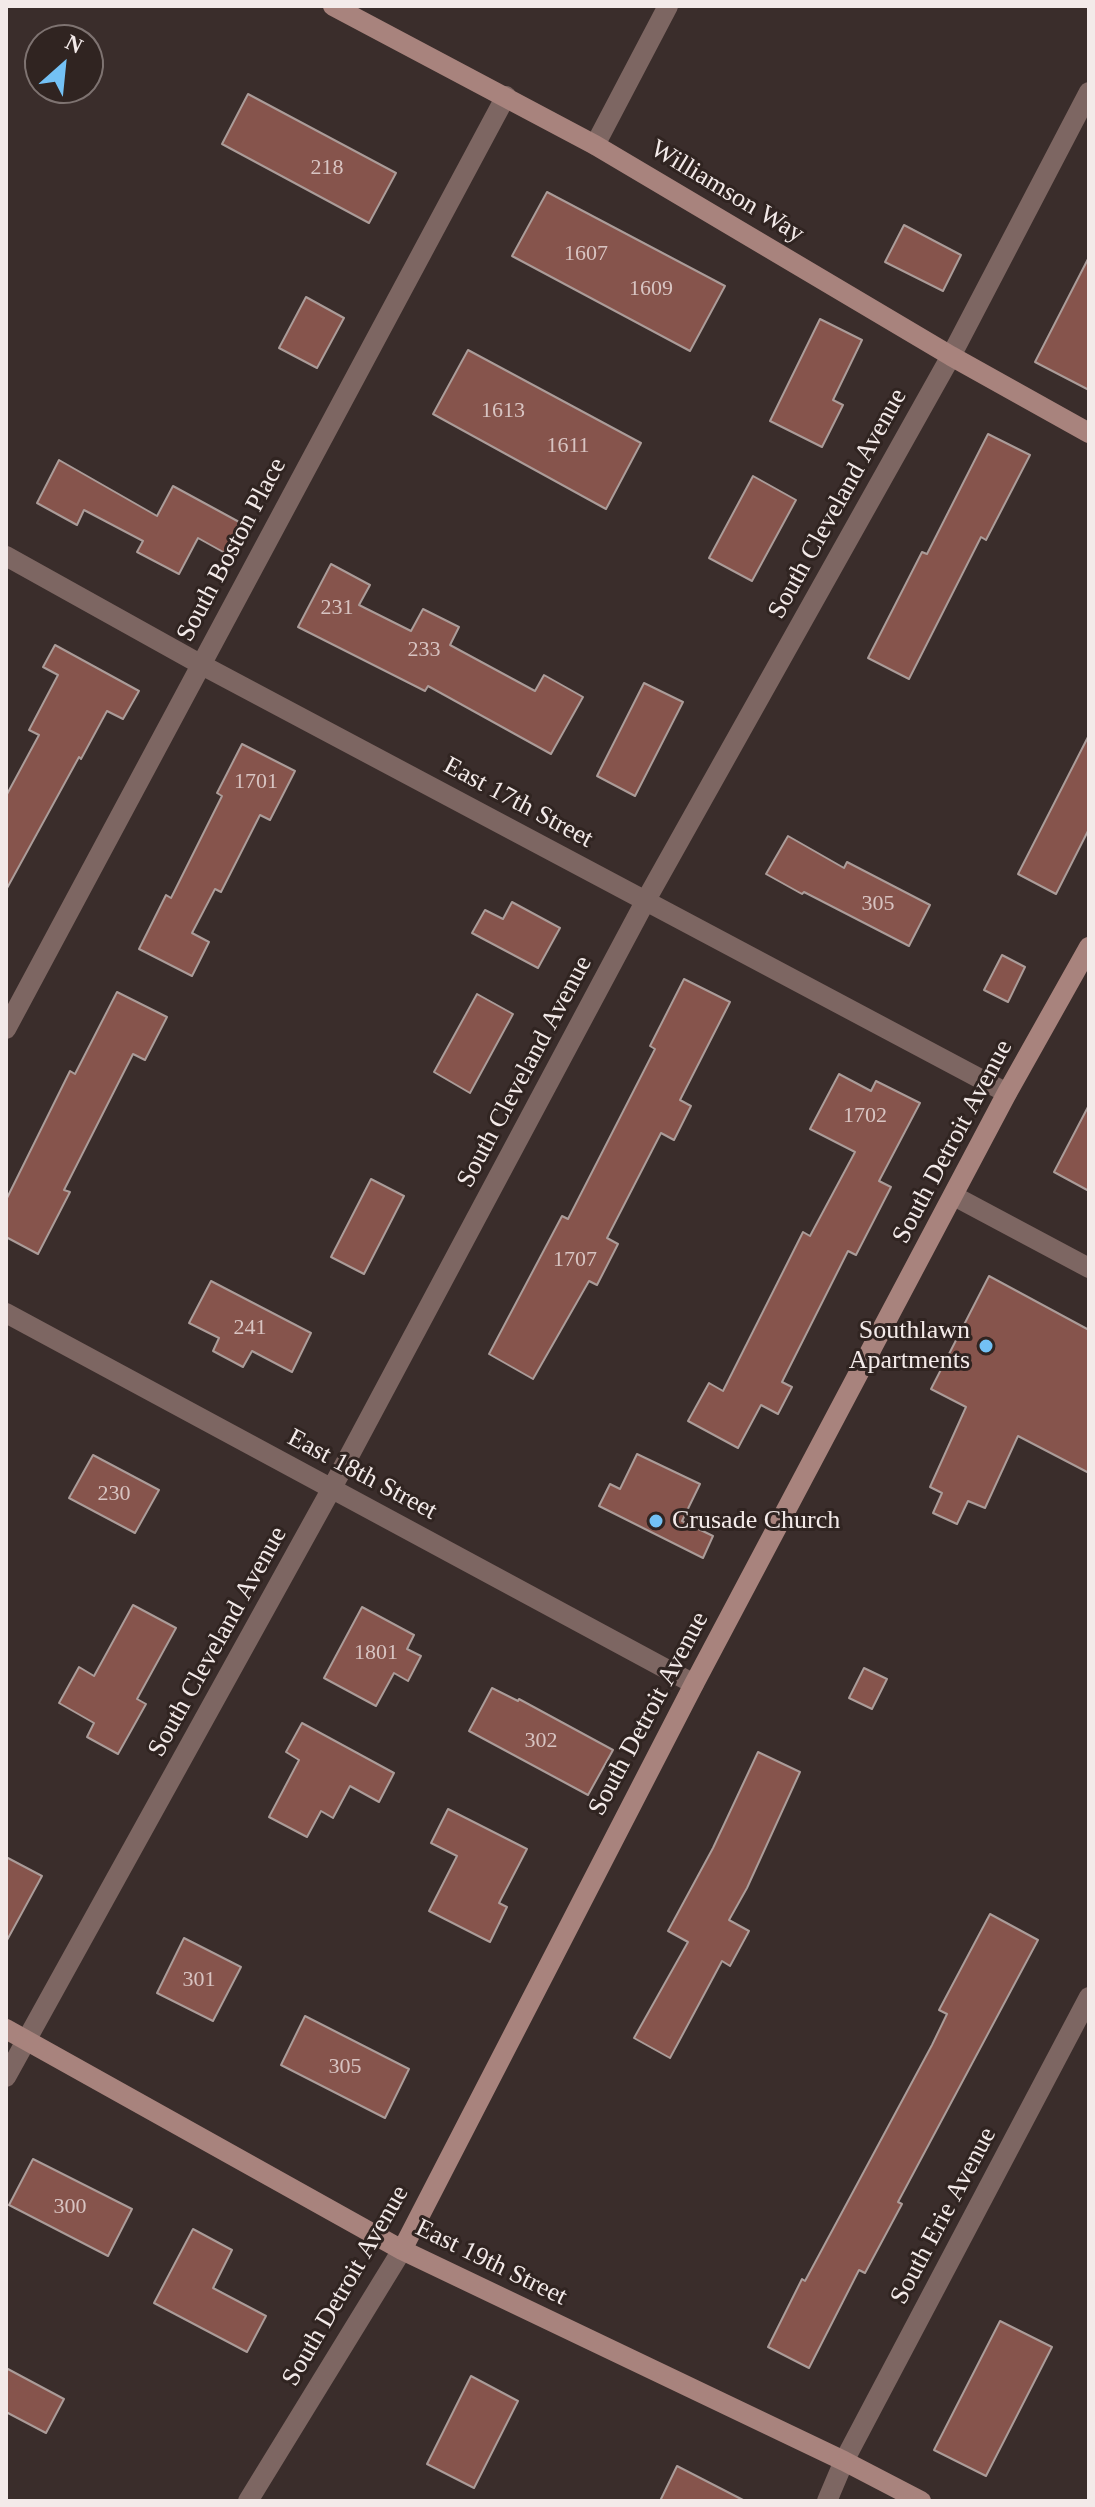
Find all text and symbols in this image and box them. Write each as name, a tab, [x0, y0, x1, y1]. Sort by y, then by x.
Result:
north arrow	[24, 24, 104, 104]
text: N	[61, 29, 87, 59]
street label: Williamson Way	[644, 134, 810, 250]
house number: 218	[310, 155, 344, 181]
house number: 1607	[564, 241, 608, 267]
house number: 1609	[629, 276, 673, 302]
street label: South Cleveland Avenue	[762, 384, 914, 624]
house number: 1613	[481, 398, 525, 424]
house number: 1611	[546, 433, 590, 459]
street label: South Boston Place	[170, 453, 294, 647]
house number: 231	[320, 595, 354, 621]
house number: 233	[408, 637, 440, 663]
street label: East 17th Street	[438, 751, 598, 855]
house number: 1701	[234, 769, 278, 795]
house number: 305	[862, 891, 894, 917]
street label: South Cleveland Avenue	[451, 951, 599, 1193]
street label: South Detroit Avenue	[886, 1035, 1020, 1249]
house number: 1702	[843, 1103, 887, 1129]
house number: 1707	[553, 1247, 597, 1273]
house number: 241	[234, 1315, 266, 1341]
place label: Southlawn Apartments	[849, 1315, 970, 1376]
marker: Southlawn Apartments	[977, 1337, 995, 1355]
street label: East 18th Street	[282, 1423, 442, 1527]
house number: 230	[98, 1481, 130, 1507]
place label: Crusade Church	[672, 1505, 840, 1537]
marker: Crusade Church	[647, 1512, 665, 1530]
street label: South Cleveland Avenue	[142, 1522, 294, 1762]
street label: South Detroit Avenue	[582, 1607, 716, 1821]
house number: 1801	[354, 1640, 398, 1666]
house number: 302	[524, 1728, 558, 1754]
house number: 301	[182, 1967, 216, 1993]
house number: 305	[328, 2054, 362, 2080]
street label: South Erie Avenue	[884, 2122, 1004, 2310]
street label: South Detroit Avenue	[276, 2180, 416, 2392]
house number: 300	[54, 2194, 86, 2220]
street label: East 19th Street	[410, 2213, 572, 2313]

